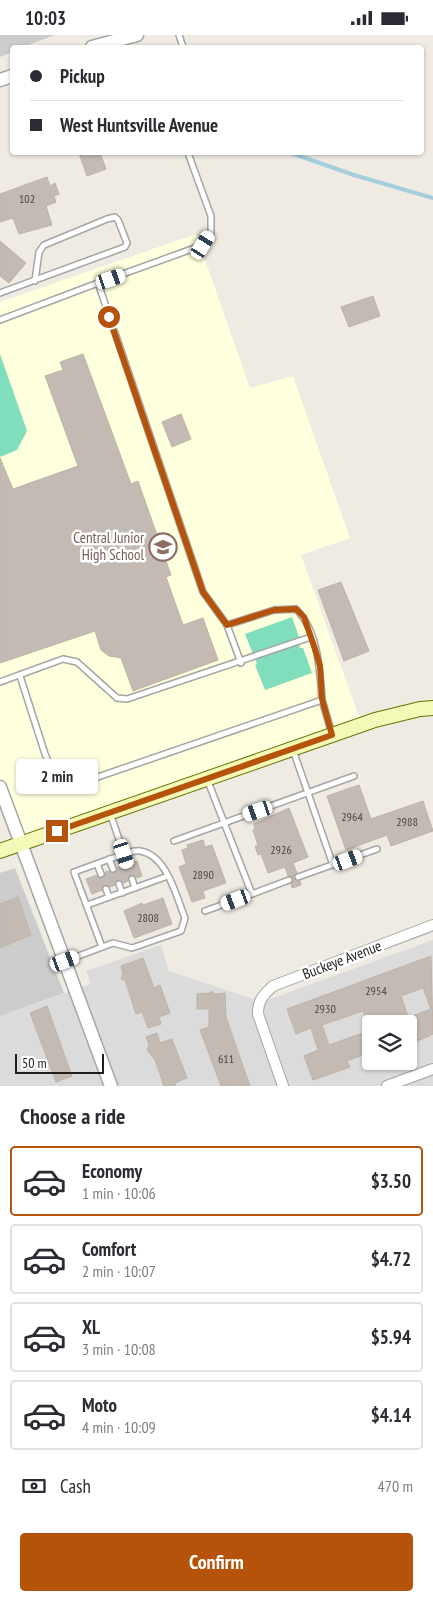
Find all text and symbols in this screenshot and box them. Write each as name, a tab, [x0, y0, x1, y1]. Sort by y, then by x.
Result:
text: 10:03	[25, 6, 66, 30]
text: Pickup	[60, 64, 105, 88]
text: West Huntsville Avenue	[60, 113, 218, 137]
house number: 102	[19, 191, 35, 206]
car	[188, 228, 217, 262]
car	[94, 267, 127, 291]
route start	[98, 306, 120, 328]
place label: Central Junior High School	[73, 528, 145, 564]
school or university icon: Central Junior High School	[148, 532, 178, 562]
callout: 2 min	[16, 759, 98, 793]
text: 2 min	[41, 766, 73, 786]
car	[241, 799, 274, 823]
house number: 2964	[341, 809, 363, 824]
house number: 2988	[396, 814, 418, 829]
route end	[46, 820, 68, 842]
car	[112, 837, 135, 871]
house number: 2926	[270, 842, 292, 857]
car	[331, 848, 364, 872]
house number: 2890	[192, 867, 214, 882]
car	[219, 888, 252, 912]
house number: 2808	[137, 910, 159, 925]
street label: Buckeye Avenue	[300, 936, 384, 983]
car	[48, 949, 81, 973]
house number: 2954	[365, 983, 387, 998]
house number: 2930	[314, 1001, 336, 1016]
map controls	[362, 1015, 417, 1070]
button: layers	[362, 1015, 417, 1070]
scale bar	[15, 1051, 104, 1074]
house number: 611	[218, 1051, 234, 1066]
text: 50 m	[22, 1054, 47, 1072]
text: Choose a ride	[20, 1102, 125, 1130]
icon: car	[22, 1159, 67, 1204]
text: Economy	[82, 1159, 142, 1183]
text: $3.50	[371, 1169, 411, 1193]
text: 1 min · 10:06	[82, 1183, 156, 1203]
icon: car	[22, 1237, 67, 1282]
text: Comfort	[82, 1237, 136, 1261]
text: $4.72	[371, 1247, 411, 1271]
text: 2 min · 10:07	[82, 1261, 156, 1281]
icon: car	[22, 1315, 67, 1360]
text: XL	[82, 1315, 100, 1339]
text: $5.94	[371, 1325, 411, 1349]
text: 3 min · 10:08	[82, 1339, 156, 1359]
icon: car	[22, 1393, 67, 1438]
text: Moto	[82, 1393, 117, 1417]
text: $4.14	[371, 1403, 411, 1427]
text: 4 min · 10:09	[82, 1417, 156, 1437]
icon: cash	[20, 1472, 48, 1500]
text: Cash	[60, 1474, 91, 1498]
text: 470 m	[378, 1476, 413, 1496]
button: Confirm	[20, 1533, 413, 1591]

